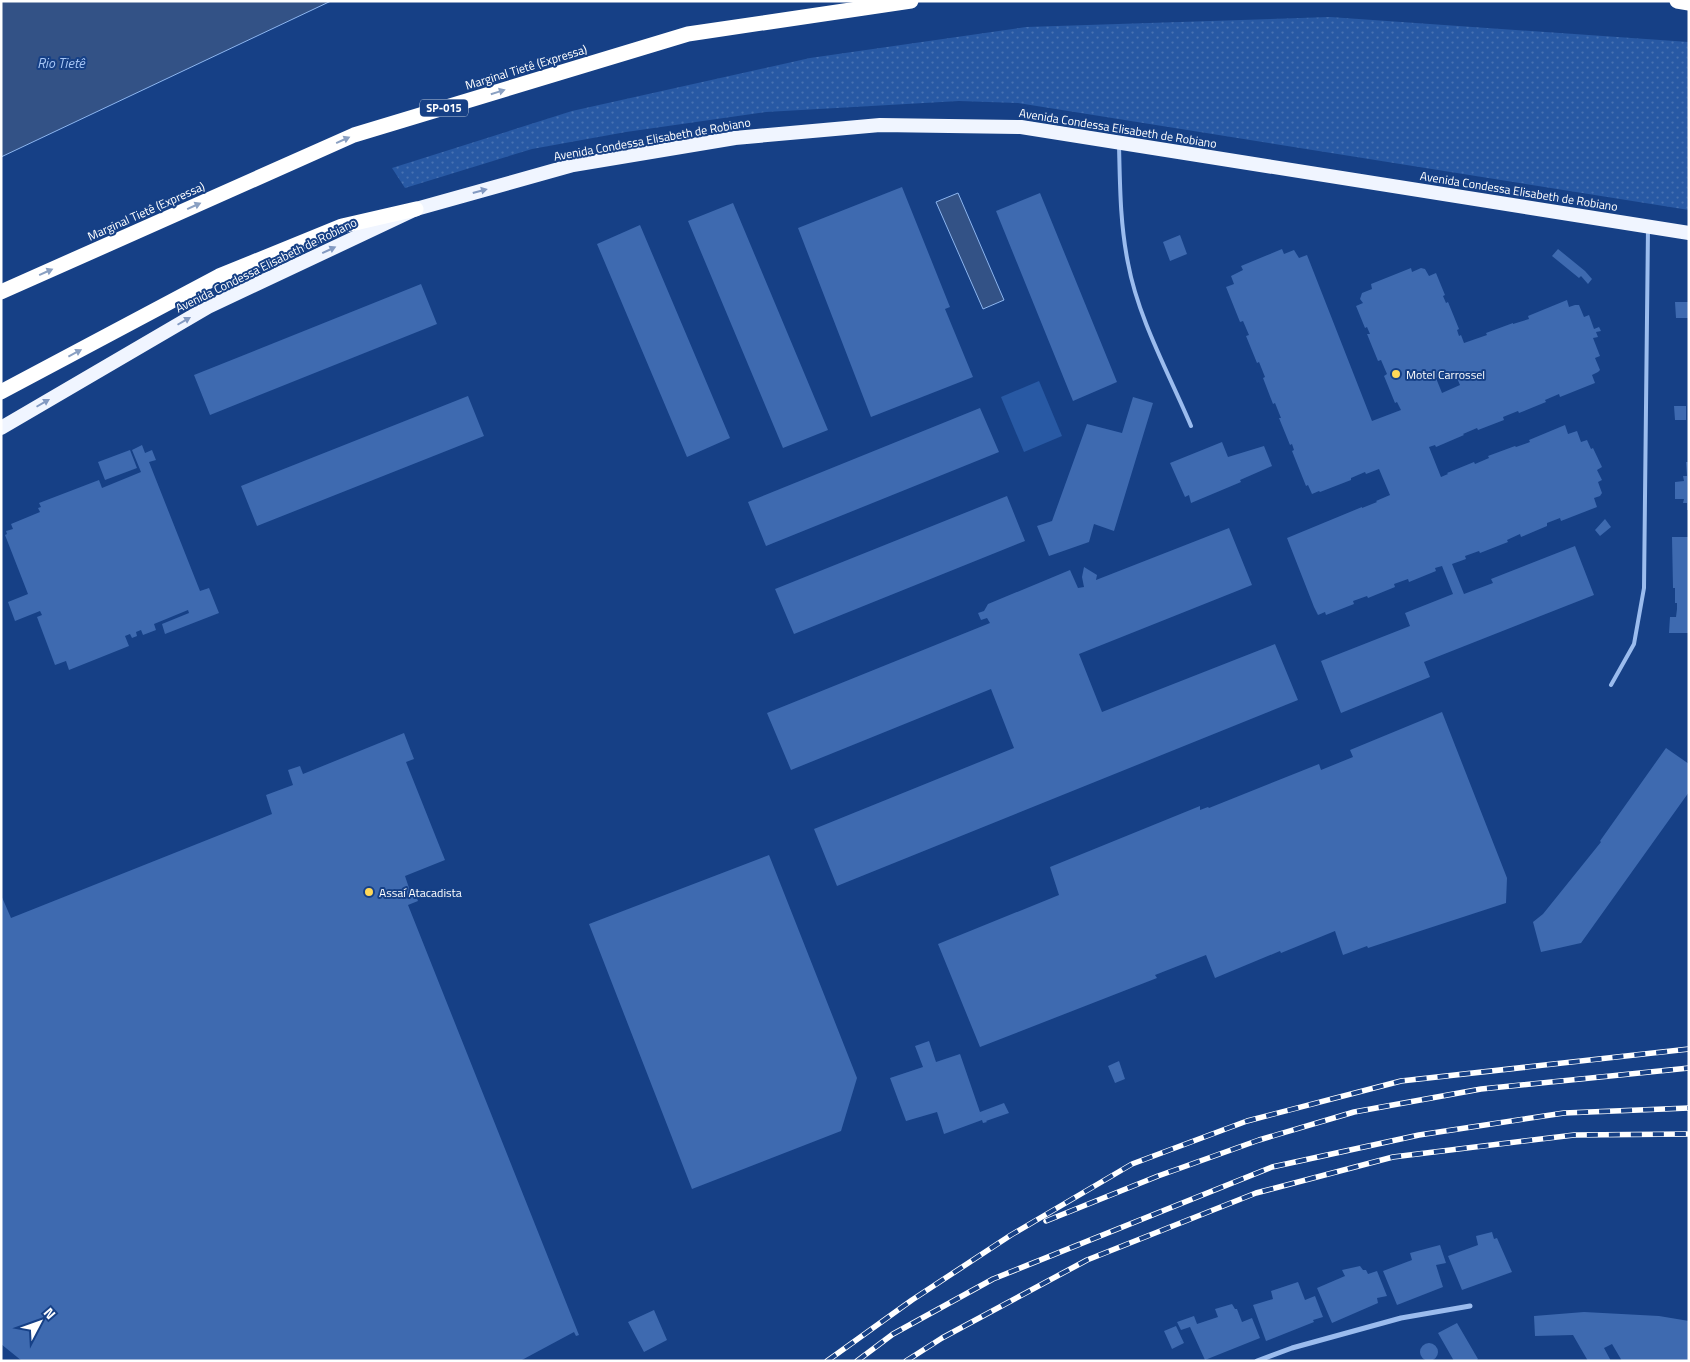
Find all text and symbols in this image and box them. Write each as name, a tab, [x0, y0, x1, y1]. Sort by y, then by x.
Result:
street label: Marginal Tietê (Expressa)	[463, 39, 589, 95]
water label: Rio Tietê	[37, 52, 86, 73]
one-way arrow	[491, 87, 506, 95]
road number: SP-015	[420, 100, 468, 116]
street label: Avenida Condessa Elisabeth de Robiano	[1018, 103, 1218, 153]
street label: Avenida Condessa Elisabeth de Robiano	[552, 112, 752, 166]
one-way arrow	[336, 136, 350, 144]
street label: Avenida Condessa Elisabeth de Robiano	[1419, 166, 1619, 216]
street label: Marginal Tietê (Expressa)	[84, 177, 208, 245]
one-way arrow	[473, 187, 488, 195]
one-way arrow	[187, 202, 201, 210]
street label: Avenida Condessa Elisabeth de Robiano	[172, 213, 360, 317]
one-way arrow	[322, 245, 337, 254]
one-way arrow	[39, 267, 53, 275]
one-way arrow	[177, 317, 190, 326]
one-way arrow	[68, 349, 82, 357]
place label: Motel Carrossel	[1406, 365, 1485, 384]
marker: Motel Carrossel	[1390, 368, 1402, 380]
one-way arrow	[37, 399, 50, 408]
place label: Assaí Atacadista	[379, 883, 462, 902]
marker: Assaí Atacadista	[363, 886, 375, 898]
north arrow	[15, 1297, 65, 1347]
text: N	[39, 1303, 61, 1324]

